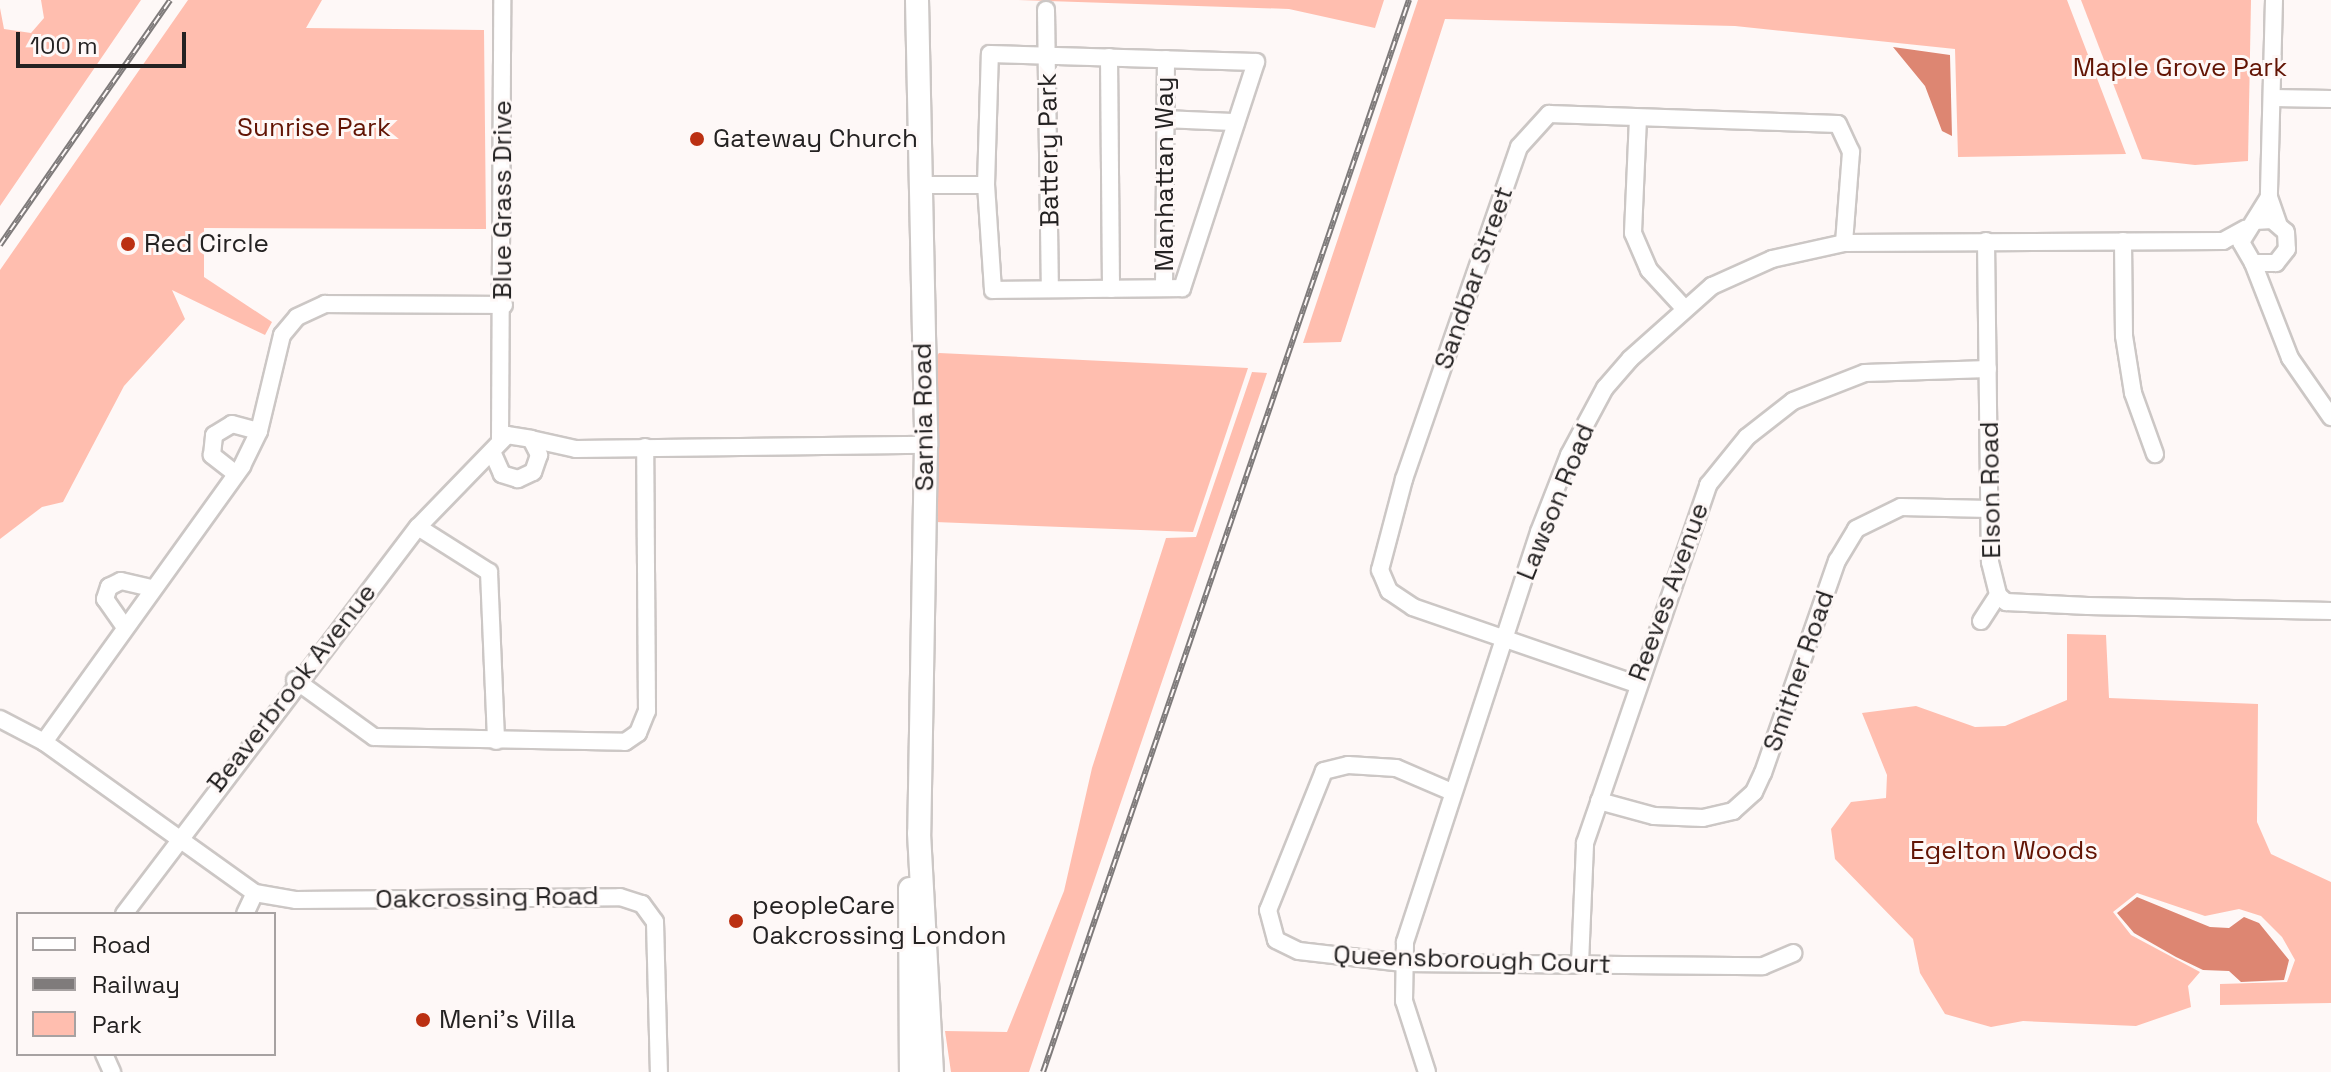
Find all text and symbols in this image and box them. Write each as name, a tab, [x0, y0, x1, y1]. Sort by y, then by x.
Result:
scale bar	[20, 16, 190, 66]
text: 100 m	[30, 30, 98, 61]
park label: Maple Grove Park	[2073, 52, 2287, 84]
street label: Battery Park	[1032, 73, 1066, 227]
street label: Manhattan Way	[1149, 76, 1181, 272]
street label: Blue Grass Drive	[487, 100, 519, 300]
park label: Sunrise Park	[237, 112, 391, 144]
place label: Gateway Church	[713, 123, 918, 155]
marker: Gateway Church	[688, 130, 706, 148]
street label: Sandbar Street	[1428, 183, 1520, 373]
place label: Red Circle	[144, 228, 269, 260]
marker: Red Circle	[119, 235, 137, 253]
street label: Sarnia Road	[907, 343, 941, 491]
street label: Lawson Road	[1510, 419, 1602, 585]
street label: Elson Road	[1974, 421, 2008, 559]
street label: Reeves Avenue	[1622, 498, 1716, 686]
street label: Beaverbrook Avenue	[201, 577, 383, 799]
street label: Smither Road	[1757, 586, 1841, 756]
park label: Egelton Woods	[1910, 835, 2098, 867]
street label: Oakcrossing Road	[375, 880, 599, 916]
place label: peopleCare Oakcrossing London	[752, 890, 1007, 952]
legend	[16, 912, 276, 1056]
marker: peopleCare Oakcrossing London	[727, 912, 745, 930]
text: Road	[92, 929, 151, 960]
street label: Queensborough Court	[1333, 940, 1611, 980]
text: Railway	[92, 969, 180, 1000]
place label: Meni's Villa	[439, 1004, 576, 1036]
text: Park	[92, 1009, 142, 1040]
marker: Meni's Villa	[414, 1011, 432, 1029]

